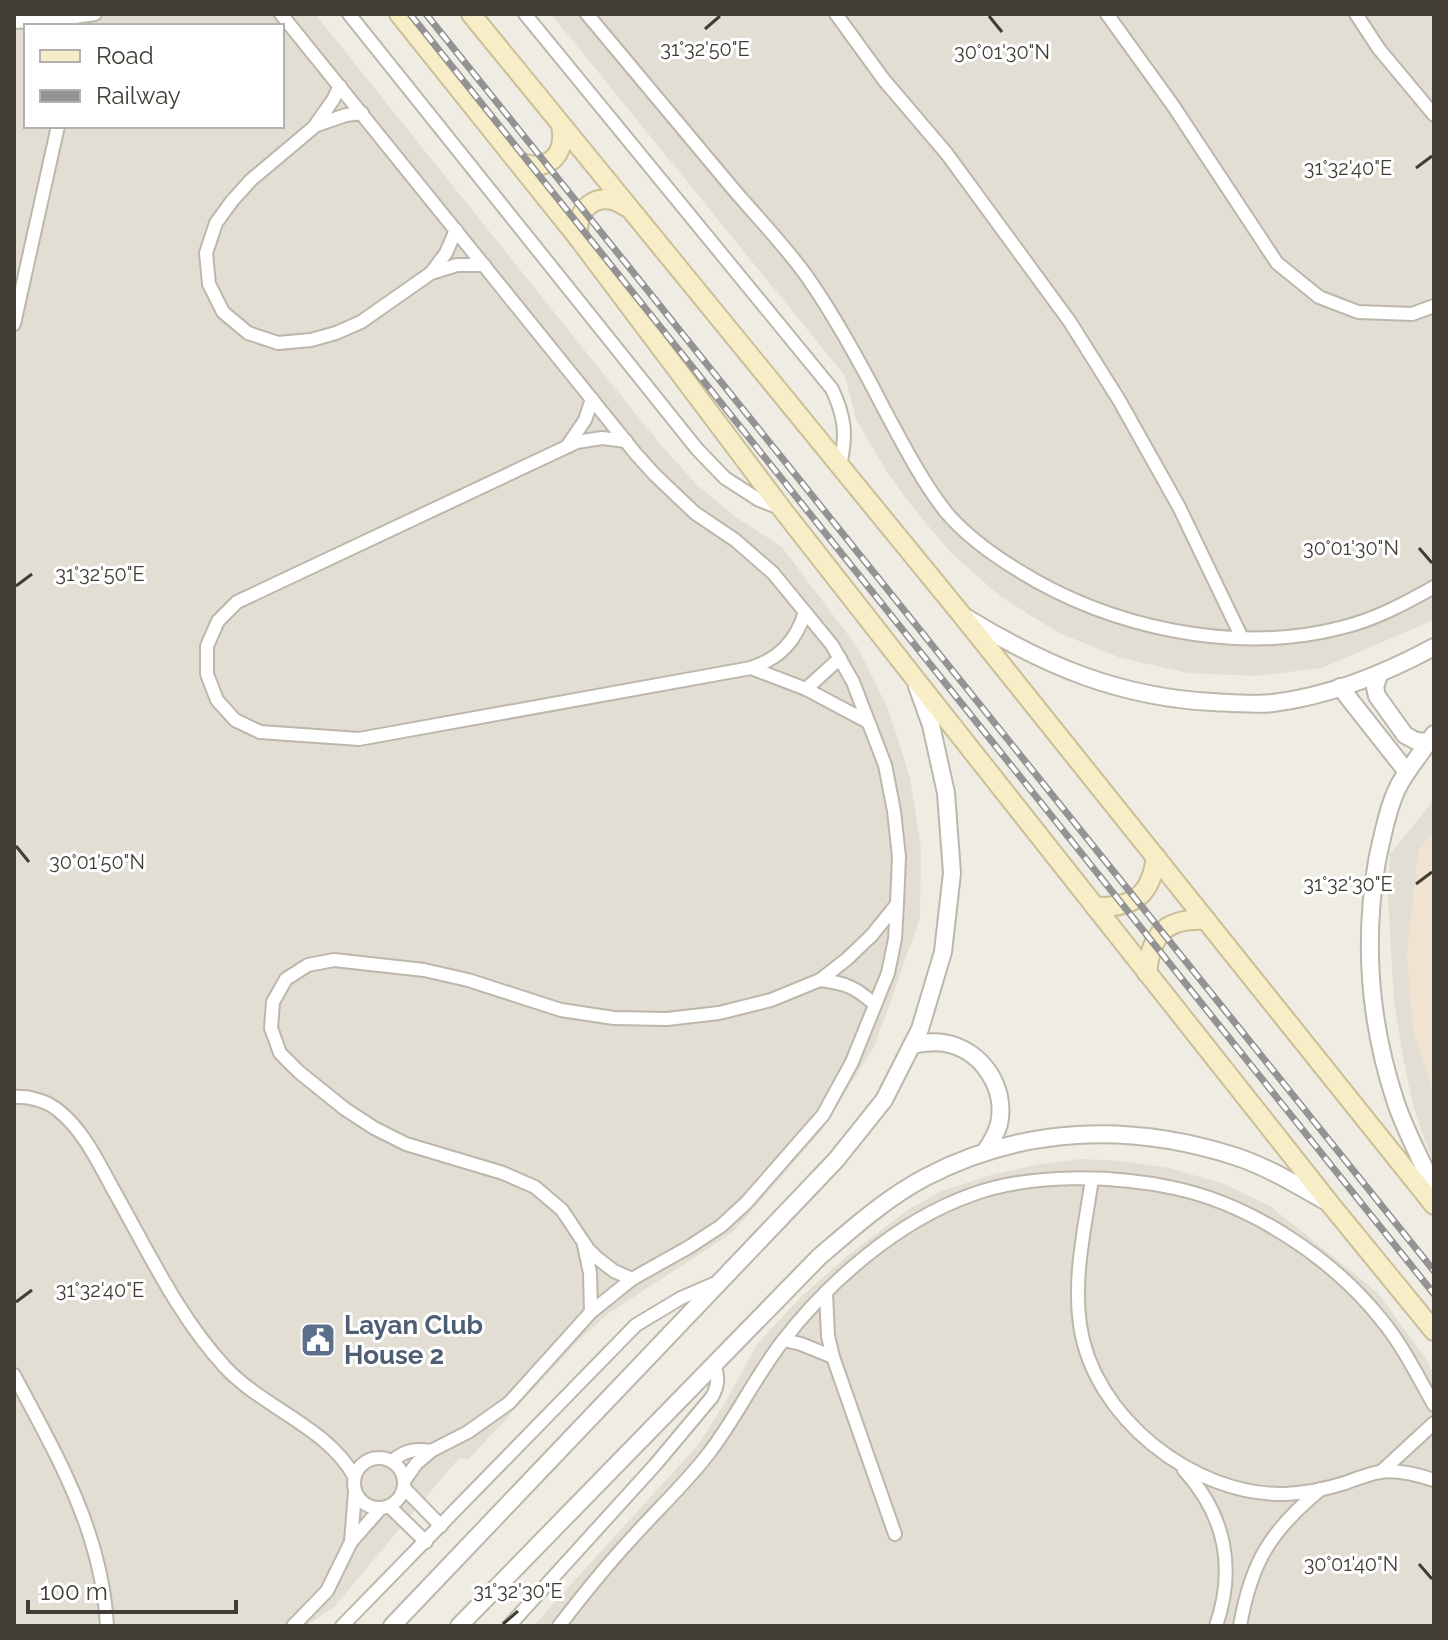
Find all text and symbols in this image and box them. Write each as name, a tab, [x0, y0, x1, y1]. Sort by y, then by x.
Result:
legend	[24, 24, 284, 128]
text: 31°32'50"E	[660, 37, 750, 61]
text: 30°01'30"N	[954, 40, 1050, 64]
text: Road	[96, 41, 154, 70]
text: Railway	[96, 81, 181, 110]
text: 31°32'40"E	[1304, 156, 1392, 180]
text: 30°01'30"N	[1303, 536, 1399, 560]
text: 31°32'50"E	[55, 562, 145, 586]
text: 30°01'50"N	[49, 850, 145, 874]
text: 31°32'30"E	[1303, 872, 1393, 896]
text: 31°32'40"E	[56, 1278, 144, 1302]
place label: Layan Club House 2	[344, 1310, 483, 1370]
public building icon: Layan Club House 2	[299, 1321, 337, 1359]
text: 30°01'40"N	[1304, 1552, 1398, 1576]
scale bar	[28, 1564, 236, 1614]
text: 100 m	[40, 1577, 108, 1606]
text: 31°32'30"E	[473, 1579, 563, 1603]

